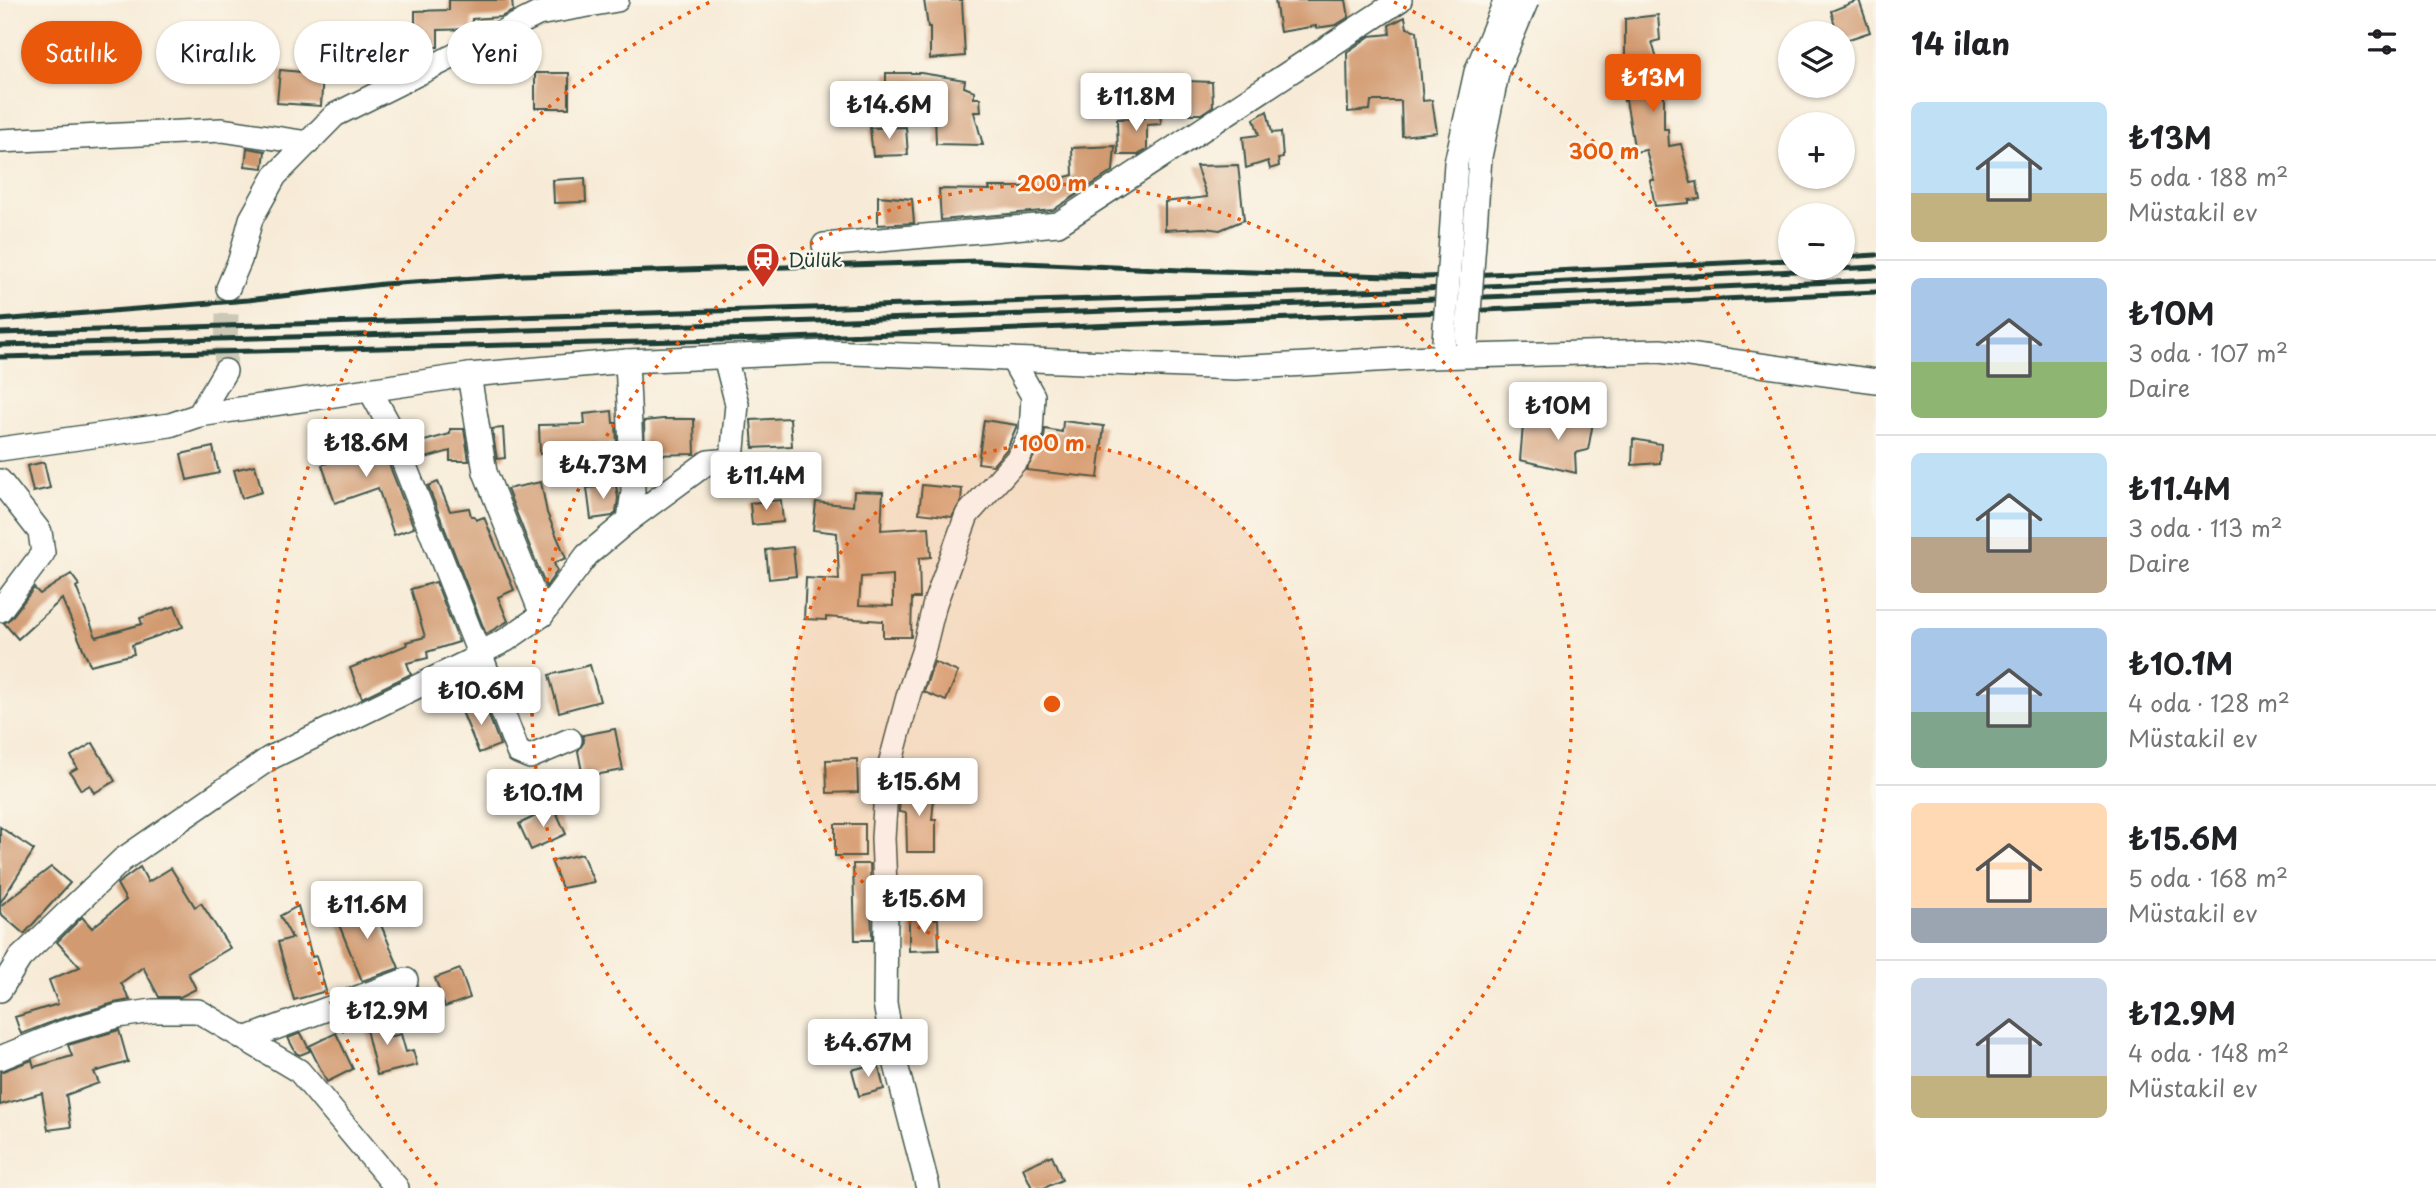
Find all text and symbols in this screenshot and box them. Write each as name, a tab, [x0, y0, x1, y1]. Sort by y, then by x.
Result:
text: 14 ilan	[1911, 20, 2010, 65]
chip: Satılık	[21, 21, 142, 84]
chip: Kiralık	[156, 21, 280, 84]
chip: Filtreler	[294, 21, 433, 84]
chip: Yeni	[447, 21, 542, 84]
map controls	[1778, 21, 1855, 280]
button: layers	[1778, 21, 1855, 98]
icon: filters	[2363, 23, 2401, 61]
pin: ₺13M	[1612, 54, 1694, 114]
text: ₺13M	[1621, 59, 1685, 94]
pin: ₺11.8M	[1079, 74, 1193, 133]
text: ₺11.8M	[1096, 78, 1176, 113]
pin: ₺14.6M	[832, 82, 946, 141]
text: ₺14.6M	[846, 86, 932, 121]
button: +	[1778, 112, 1855, 189]
text: ₺13M	[2128, 114, 2212, 159]
icon: home	[1967, 130, 2051, 214]
text: 300 m	[1569, 134, 1639, 166]
text: 5 oda · 188 m²	[2128, 159, 2288, 194]
text: 200 m	[1017, 166, 1087, 198]
text: Müstakil ev	[2128, 194, 2257, 229]
button: −	[1778, 203, 1855, 280]
station icon: Dülük	[744, 240, 782, 289]
place label: Dülük	[788, 245, 843, 273]
text: ₺10M	[2128, 290, 2214, 335]
icon: home	[1967, 306, 2051, 390]
text: 3 oda · 107 m²	[2128, 335, 2288, 370]
text: Daire	[2128, 370, 2190, 405]
pin: ₺10M	[1517, 382, 1599, 442]
text: ₺10M	[1525, 387, 1591, 422]
pin: ₺18.6M	[309, 420, 423, 479]
text: ₺18.6M	[323, 424, 409, 459]
text: 100 m	[1019, 426, 1085, 458]
pin: ₺4.73M	[546, 442, 660, 501]
text: ₺4.73M	[559, 446, 647, 481]
pin: ₺11.4M	[709, 452, 823, 512]
text: ₺11.4M	[727, 457, 805, 492]
text: ₺11.4M	[2128, 465, 2231, 510]
icon: home	[1967, 481, 2051, 565]
text: 3 oda · 113 m²	[2128, 510, 2283, 545]
text: Daire	[2128, 545, 2190, 580]
text: ₺10.1M	[2128, 640, 2233, 685]
icon: home	[1967, 656, 2051, 740]
pin: ₺10.6M	[424, 668, 538, 727]
text: ₺10.6M	[438, 672, 524, 707]
text: 4 oda · 128 m²	[2128, 685, 2290, 720]
centre of rings	[1040, 692, 1064, 716]
text: Müstakil ev	[2128, 720, 2257, 755]
pin: ₺15.6M	[862, 758, 976, 818]
text: ₺15.6M	[877, 763, 961, 798]
pin: ₺10.1M	[486, 770, 600, 829]
text: ₺10.1M	[503, 774, 583, 809]
text: ₺15.6M	[2128, 815, 2238, 860]
icon: home	[1967, 831, 2051, 915]
text: 5 oda · 168 m²	[2128, 860, 2288, 895]
pin: ₺15.6M	[867, 876, 981, 935]
text: ₺15.6M	[882, 880, 966, 915]
pin: ₺11.6M	[310, 881, 424, 941]
text: ₺11.6M	[327, 886, 407, 921]
text: Müstakil ev	[2128, 895, 2257, 930]
pin: ₺12.9M	[330, 988, 444, 1047]
text: ₺12.9M	[2128, 990, 2236, 1035]
text: ₺12.9M	[346, 992, 428, 1027]
icon: home	[1967, 1006, 2051, 1090]
pin: ₺4.67M	[811, 1020, 925, 1079]
text: ₺4.67M	[824, 1024, 912, 1059]
text: 4 oda · 148 m²	[2128, 1035, 2289, 1070]
text: Müstakil ev	[2128, 1070, 2257, 1105]

